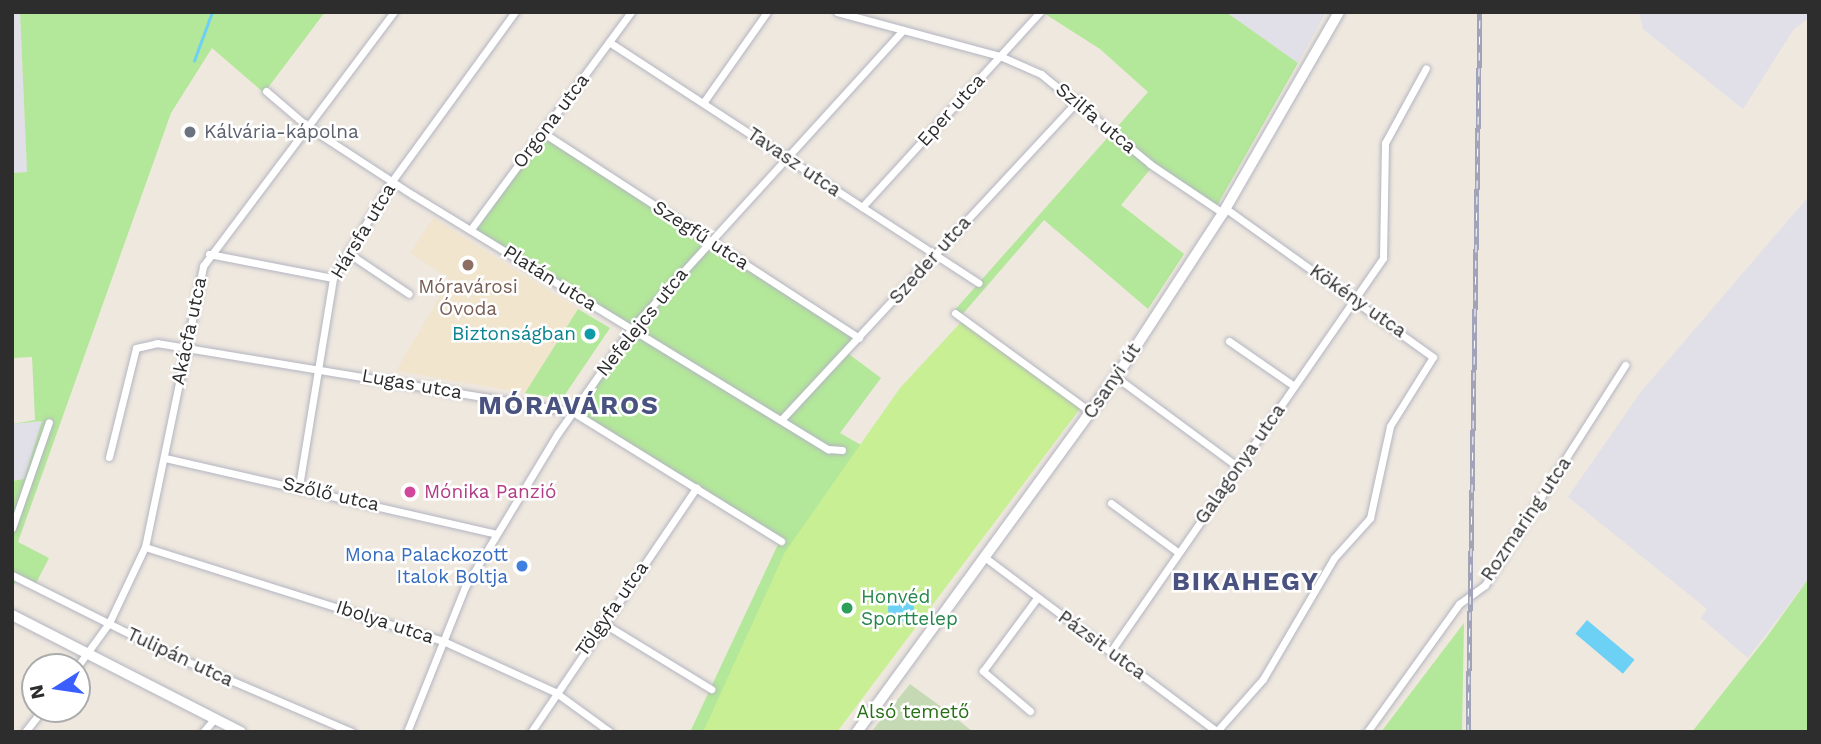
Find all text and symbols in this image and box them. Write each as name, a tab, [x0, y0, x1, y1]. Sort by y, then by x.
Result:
street label: Orgona utca	[508, 69, 594, 173]
street label: Eper utca	[912, 69, 990, 151]
street label: Szilfa utca	[1051, 78, 1141, 158]
place label: Kálvária-kápolna	[204, 121, 359, 143]
street label: Tavasz utca	[743, 122, 845, 202]
marker: Kálvária-kápolna	[182, 124, 198, 140]
street label: Hársfa utca	[326, 179, 400, 283]
street label: Szegfű utca	[649, 196, 753, 274]
street label: Szeder utca	[884, 211, 976, 309]
street label: Platán utca	[499, 240, 601, 316]
marker: Móravárosi Óvoda	[460, 257, 476, 273]
street label: Kökény utca	[1305, 259, 1411, 343]
street label: Nefelejcs utca	[591, 263, 693, 381]
street label: Akácfa utca	[166, 275, 212, 387]
place label: Móravárosi Óvoda	[418, 276, 518, 320]
place label: Biztonságban	[452, 323, 576, 345]
marker: Biztonságban	[582, 326, 598, 342]
street label: Csanyi út	[1078, 339, 1146, 423]
street label: Lugas utca	[360, 364, 464, 404]
district label: MÓRAVÁROS	[479, 390, 659, 422]
street label: Galagonya utca	[1190, 399, 1290, 529]
street label: Rozmaring utca	[1476, 453, 1576, 585]
street label: Szőlő utca	[281, 472, 381, 516]
place label: Mónika Panzió	[424, 481, 557, 503]
marker: Mónika Panzió	[402, 484, 418, 500]
place label: Mona Palackozott Italok Boltja	[344, 544, 508, 588]
street label: Tölgyfa utca	[571, 557, 653, 661]
marker: Mona Palackozott Italok Boltja	[514, 558, 530, 574]
district label: BIKAHEGY	[1173, 566, 1319, 598]
place label: Honvéd Sporttelep	[861, 586, 958, 630]
street label: Ibolya utca	[333, 595, 437, 649]
marker: Honvéd Sporttelep	[839, 600, 855, 616]
street label: Pázsit utca	[1054, 605, 1150, 685]
street label: Tulipán utca	[123, 622, 237, 692]
north arrow	[21, 653, 91, 723]
text: N	[24, 683, 50, 701]
park label: Alsó temető	[856, 701, 970, 723]

